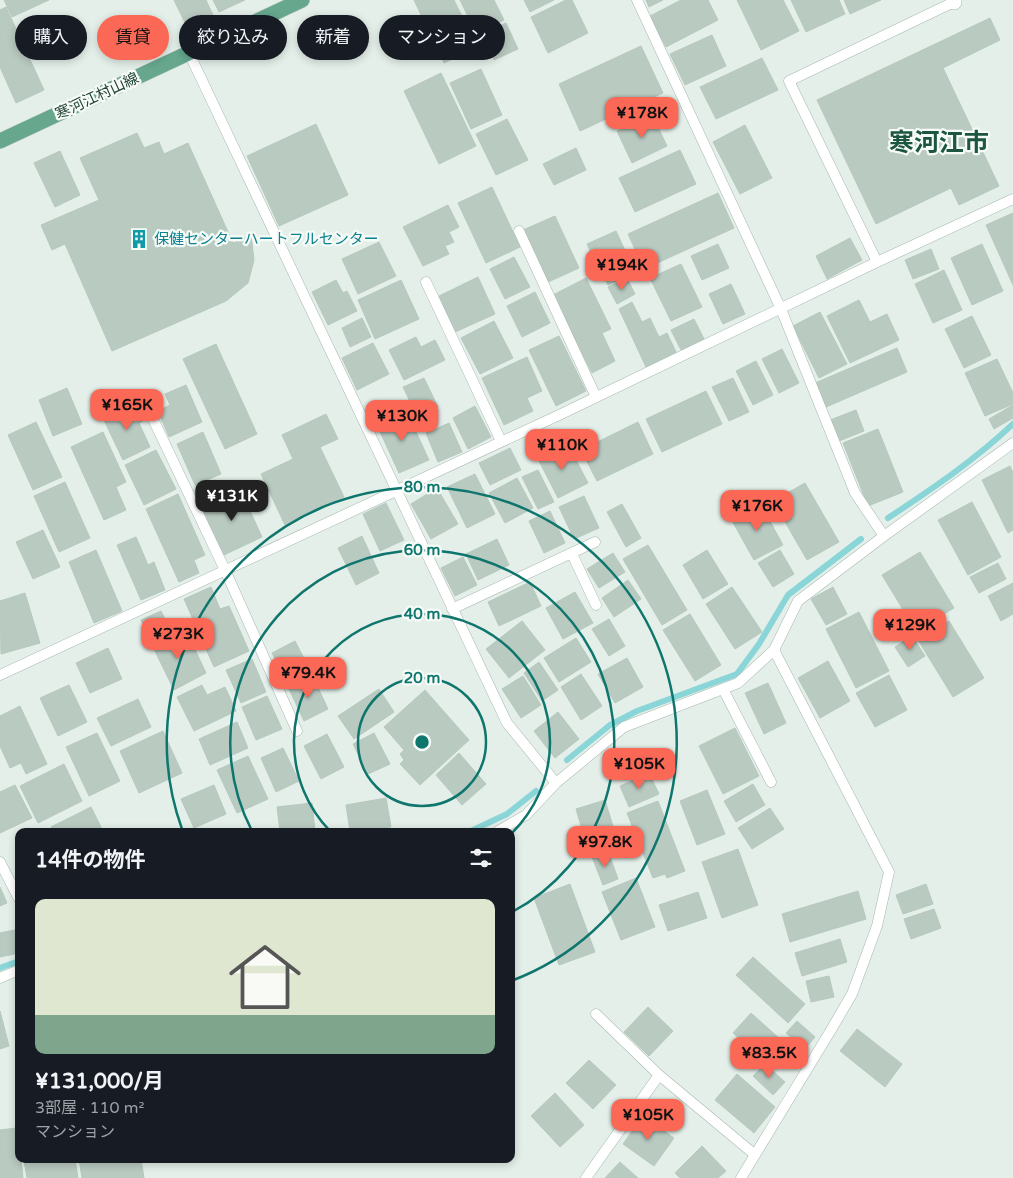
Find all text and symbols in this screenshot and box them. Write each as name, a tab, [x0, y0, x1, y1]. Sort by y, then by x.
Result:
chip: 購入	[15, 15, 87, 60]
chip: 賃貸	[97, 15, 169, 60]
chip: 絞り込み	[179, 15, 287, 60]
chip: 新着	[297, 15, 369, 60]
chip: マンション	[379, 15, 505, 60]
street label: 寒河江村山線	[52, 69, 142, 123]
pin: ¥178K	[607, 96, 677, 139]
text: ¥178K	[616, 103, 668, 123]
district label: 寒河江市	[889, 128, 989, 158]
building icon: 保健センターハートフルセンター	[128, 228, 150, 250]
place label: 保健センターハートフルセンター	[154, 230, 379, 248]
pin: ¥194K	[587, 248, 657, 291]
text: ¥194K	[596, 255, 648, 275]
pin: ¥165K	[92, 388, 162, 431]
text: ¥165K	[101, 395, 153, 415]
pin: ¥130K	[367, 400, 437, 442]
text: ¥130K	[376, 406, 428, 426]
pin: ¥110K	[527, 428, 597, 471]
text: ¥110K	[536, 435, 588, 455]
text: 80 m	[404, 478, 440, 496]
pin: ¥131K	[197, 480, 267, 522]
text: ¥131K	[206, 486, 258, 506]
pin: ¥176K	[722, 490, 792, 532]
text: ¥176K	[731, 496, 783, 516]
text: 60 m	[404, 541, 440, 559]
text: 40 m	[404, 605, 440, 623]
pin: ¥129K	[875, 608, 945, 651]
text: ¥129K	[884, 615, 936, 635]
pin: ¥273K	[143, 618, 213, 660]
text: ¥273K	[152, 624, 204, 644]
pin: ¥79.4K	[267, 656, 349, 699]
text: ¥79.4K	[280, 663, 336, 683]
text: 20 m	[404, 669, 440, 687]
centre of rings	[413, 733, 431, 751]
pin: ¥105K	[604, 748, 674, 790]
text: ¥105K	[613, 754, 665, 774]
pin: ¥97.8K	[564, 826, 646, 868]
text: ¥97.8K	[578, 832, 632, 852]
icon: filters	[467, 844, 495, 872]
text: 14件の物件	[35, 848, 145, 873]
icon: home	[220, 932, 310, 1022]
pin: ¥83.5K	[728, 1036, 810, 1079]
text: ¥83.5K	[741, 1043, 797, 1063]
text: ¥131,000/月	[35, 1069, 164, 1094]
text: 3部屋 · 110 m²	[35, 1098, 144, 1118]
pin: ¥105K	[613, 1098, 683, 1141]
text: ¥105K	[622, 1105, 674, 1125]
text: マンション	[35, 1122, 115, 1142]

